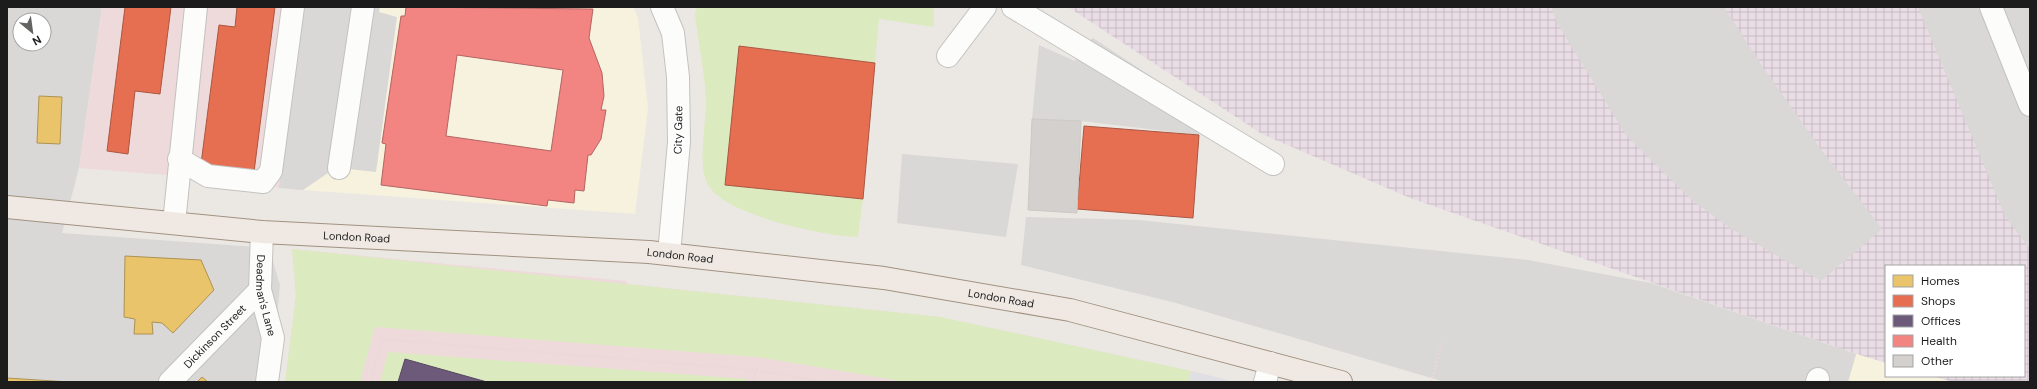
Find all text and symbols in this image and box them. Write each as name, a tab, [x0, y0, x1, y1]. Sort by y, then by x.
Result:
north arrow	[12, 12, 52, 52]
text: N	[30, 33, 44, 49]
street label: City Gate	[671, 106, 685, 154]
street label: London Road	[323, 228, 390, 246]
street label: London Road	[646, 245, 714, 266]
street label: Deadman's Lane	[253, 254, 279, 338]
legend	[1885, 265, 2025, 377]
text: Homes	[1921, 273, 1960, 289]
street label: London Road	[967, 286, 1035, 311]
text: Shops	[1921, 293, 1956, 309]
street label: Dickinson Street	[181, 301, 249, 371]
text: Offices	[1921, 313, 1961, 329]
text: Health	[1921, 333, 1957, 349]
text: Other	[1921, 353, 1954, 369]

